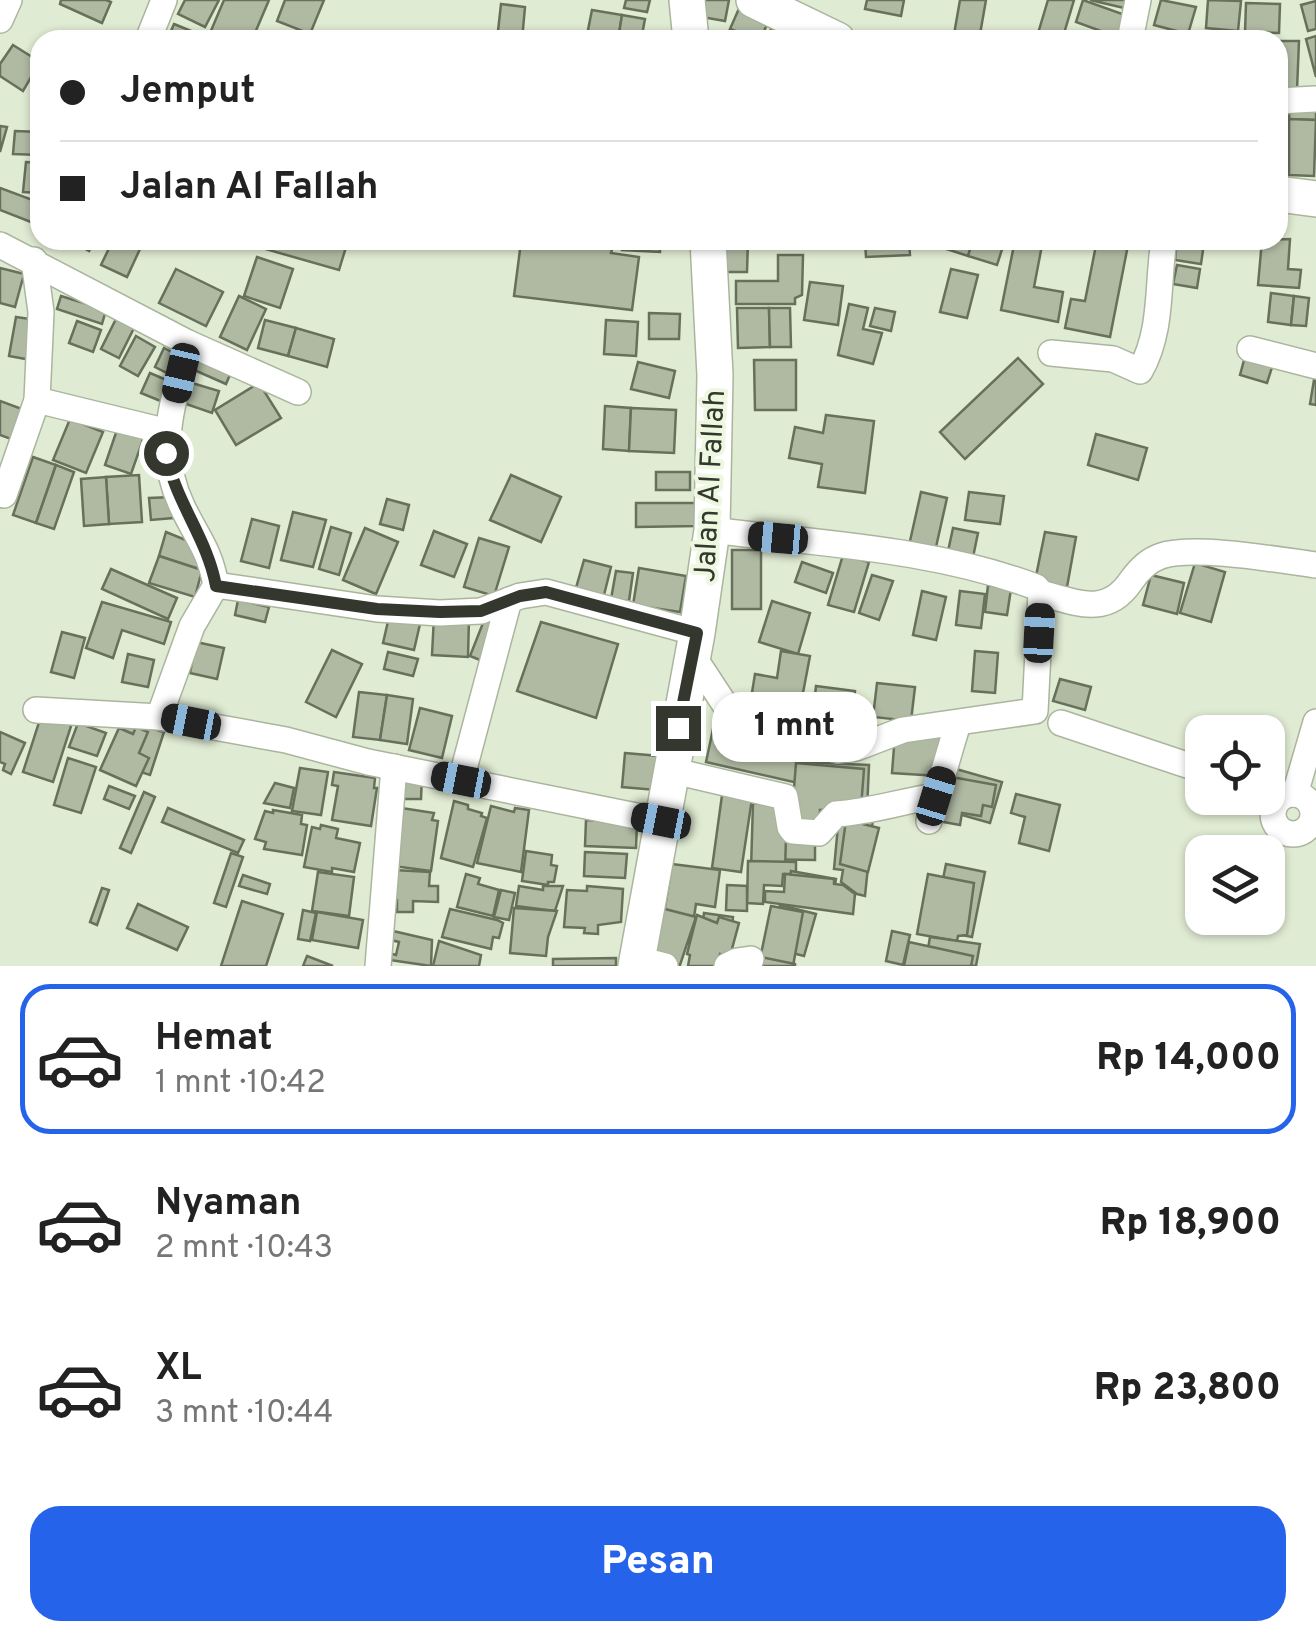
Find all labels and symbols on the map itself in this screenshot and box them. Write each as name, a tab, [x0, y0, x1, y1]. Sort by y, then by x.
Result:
car	[160, 340, 202, 406]
street label: Jalan Al Fallah	[688, 389, 735, 583]
route start	[144, 431, 189, 476]
car	[747, 520, 809, 556]
car	[1022, 602, 1056, 664]
callout: 1 mnt	[713, 693, 878, 763]
car	[159, 702, 223, 742]
route end	[656, 706, 701, 751]
car	[429, 760, 493, 800]
car	[913, 763, 959, 829]
car	[629, 801, 693, 841]

